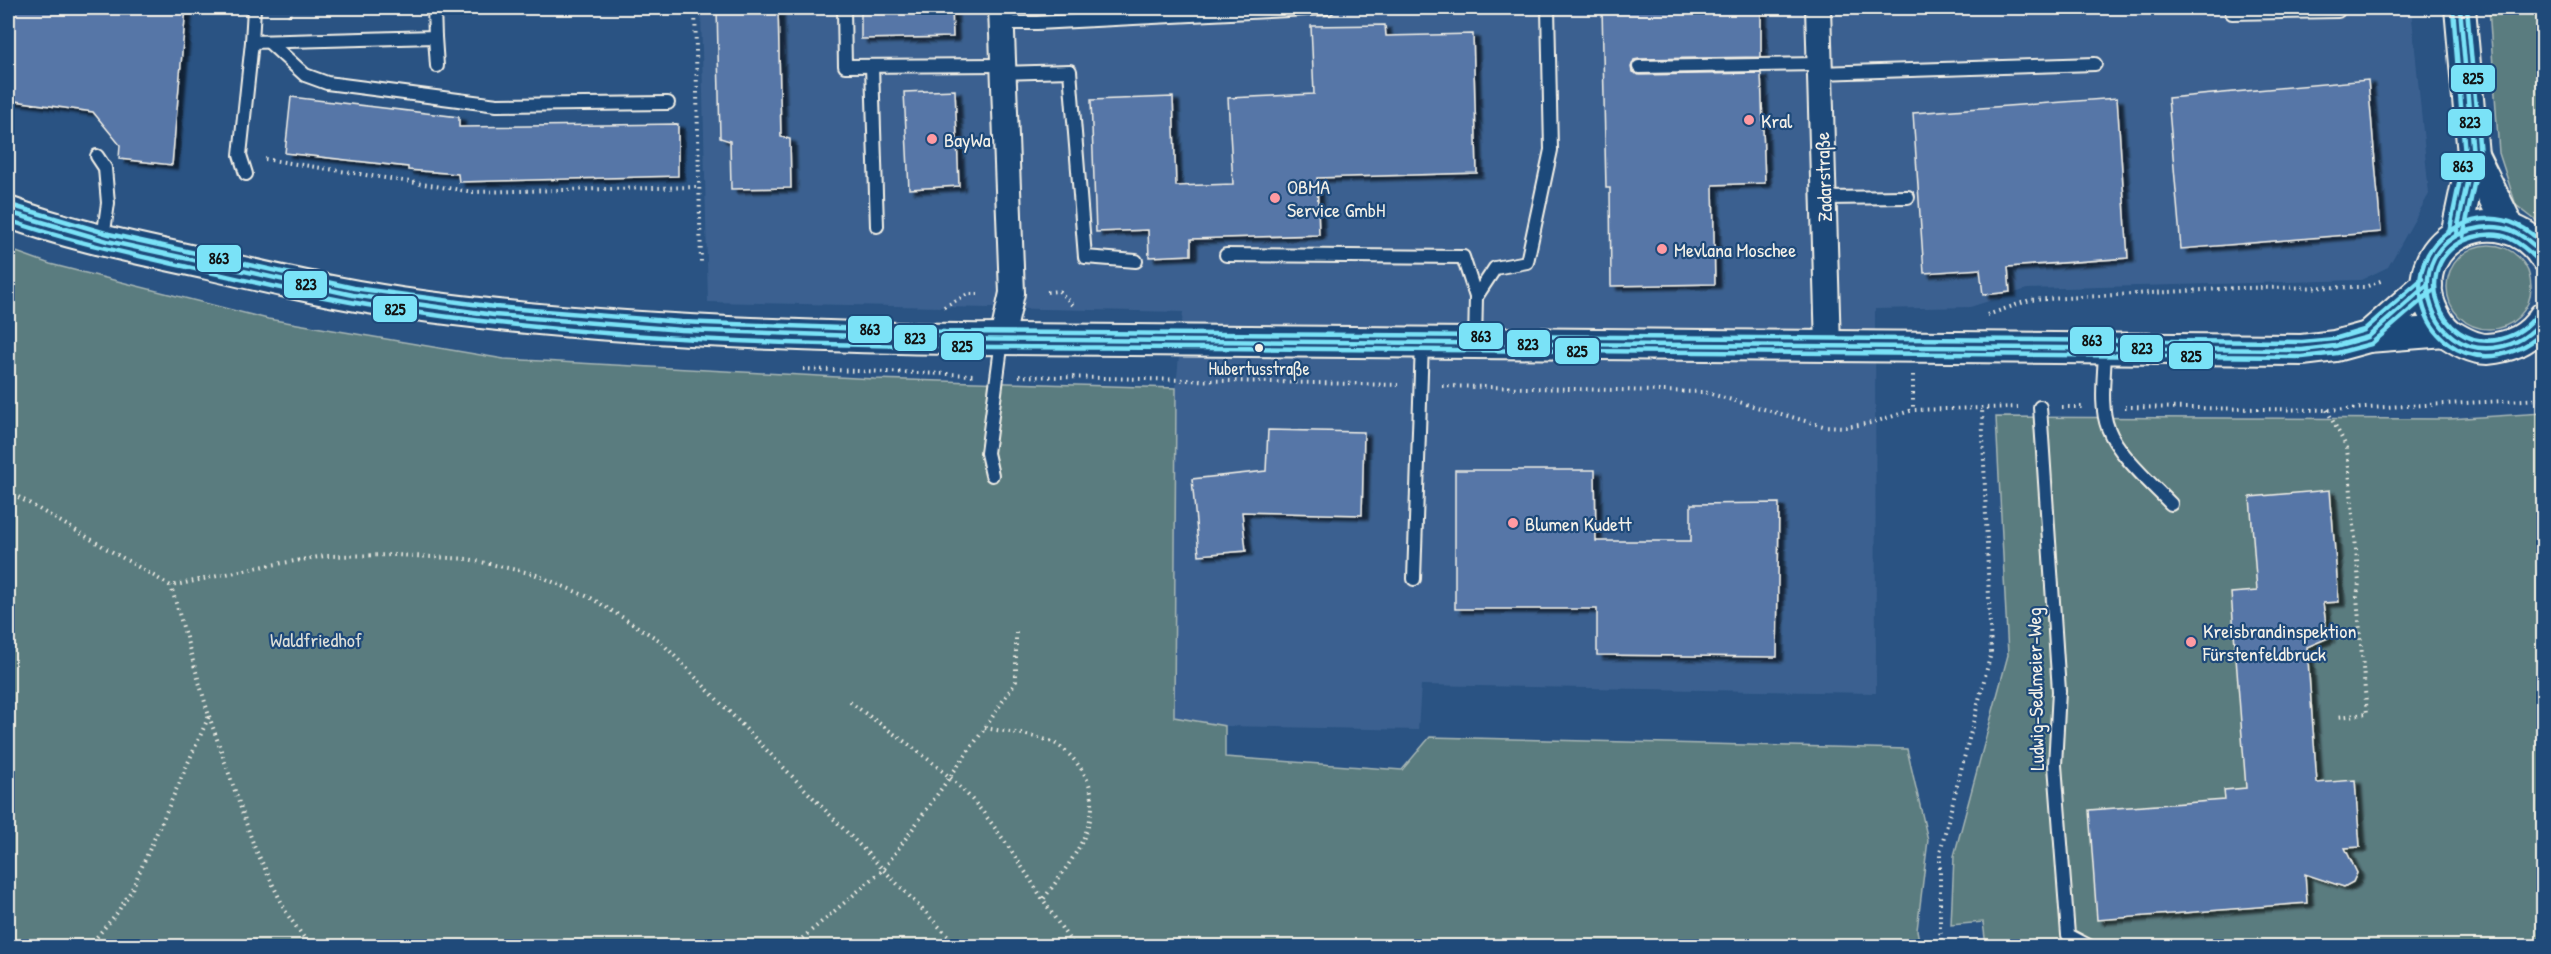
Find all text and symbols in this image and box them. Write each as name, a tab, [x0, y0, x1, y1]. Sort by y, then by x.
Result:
line badge: 825	[2450, 64, 2496, 93]
text: 825	[2462, 67, 2484, 89]
place label: Kral	[1761, 107, 1793, 134]
line badge: 823	[2447, 108, 2493, 137]
text: 823	[2459, 111, 2481, 133]
marker: Kral	[1742, 113, 1756, 127]
place label: BayWa	[944, 126, 991, 153]
marker: BayWa	[925, 132, 939, 146]
street label: Zadarstraße	[1808, 132, 1838, 222]
line badge: 863	[2440, 152, 2486, 181]
text: 863	[2453, 155, 2473, 177]
place label: OBMA Service GmbH	[1287, 173, 1385, 223]
marker: OBMA Service GmbH	[1268, 191, 1282, 205]
place label: Mevlana Moschee	[1674, 236, 1796, 263]
marker: Mevlana Moschee	[1655, 242, 1669, 256]
line badge: 863	[196, 244, 242, 273]
text: 863	[209, 247, 229, 269]
line badge: 823	[283, 270, 328, 299]
text: 823	[295, 273, 317, 295]
line badge: 825	[372, 295, 418, 323]
text: 825	[384, 298, 406, 320]
line badge: 863	[847, 315, 893, 344]
text: 863	[860, 318, 880, 340]
line badge: 863	[1458, 322, 1504, 350]
line badge: 823	[893, 324, 938, 352]
text: 863	[1471, 325, 1491, 347]
line badge: 863	[2069, 326, 2115, 355]
text: 823	[904, 327, 926, 349]
line badge: 823	[1506, 329, 1551, 358]
text: 863	[2082, 329, 2102, 351]
line badge: 825	[940, 332, 985, 361]
text: 823	[1517, 333, 1539, 355]
line badge: 823	[2119, 334, 2164, 363]
text: 825	[951, 335, 973, 357]
line badge: 825	[1554, 337, 1600, 365]
text: 823	[2131, 337, 2153, 359]
text: 825	[1566, 340, 1588, 362]
marker: Hubertusstraße	[1253, 342, 1265, 354]
line badge: 825	[2168, 342, 2214, 370]
text: 825	[2180, 345, 2202, 367]
place label: Hubertusstraße	[1208, 356, 1310, 381]
place label: Blumen Kudett	[1525, 510, 1633, 537]
marker: Blumen Kudett	[1506, 516, 1520, 530]
street label: Ludwig-Sedlmeier-Weg	[2020, 607, 2050, 771]
place label: Kreisbrandinspektion Fürstenfeldbruck	[2202, 617, 2356, 667]
park label: Waldfriedhof	[270, 626, 362, 653]
marker: Kreisbrandinspektion Fürstenfeldbruck	[2184, 635, 2198, 649]

